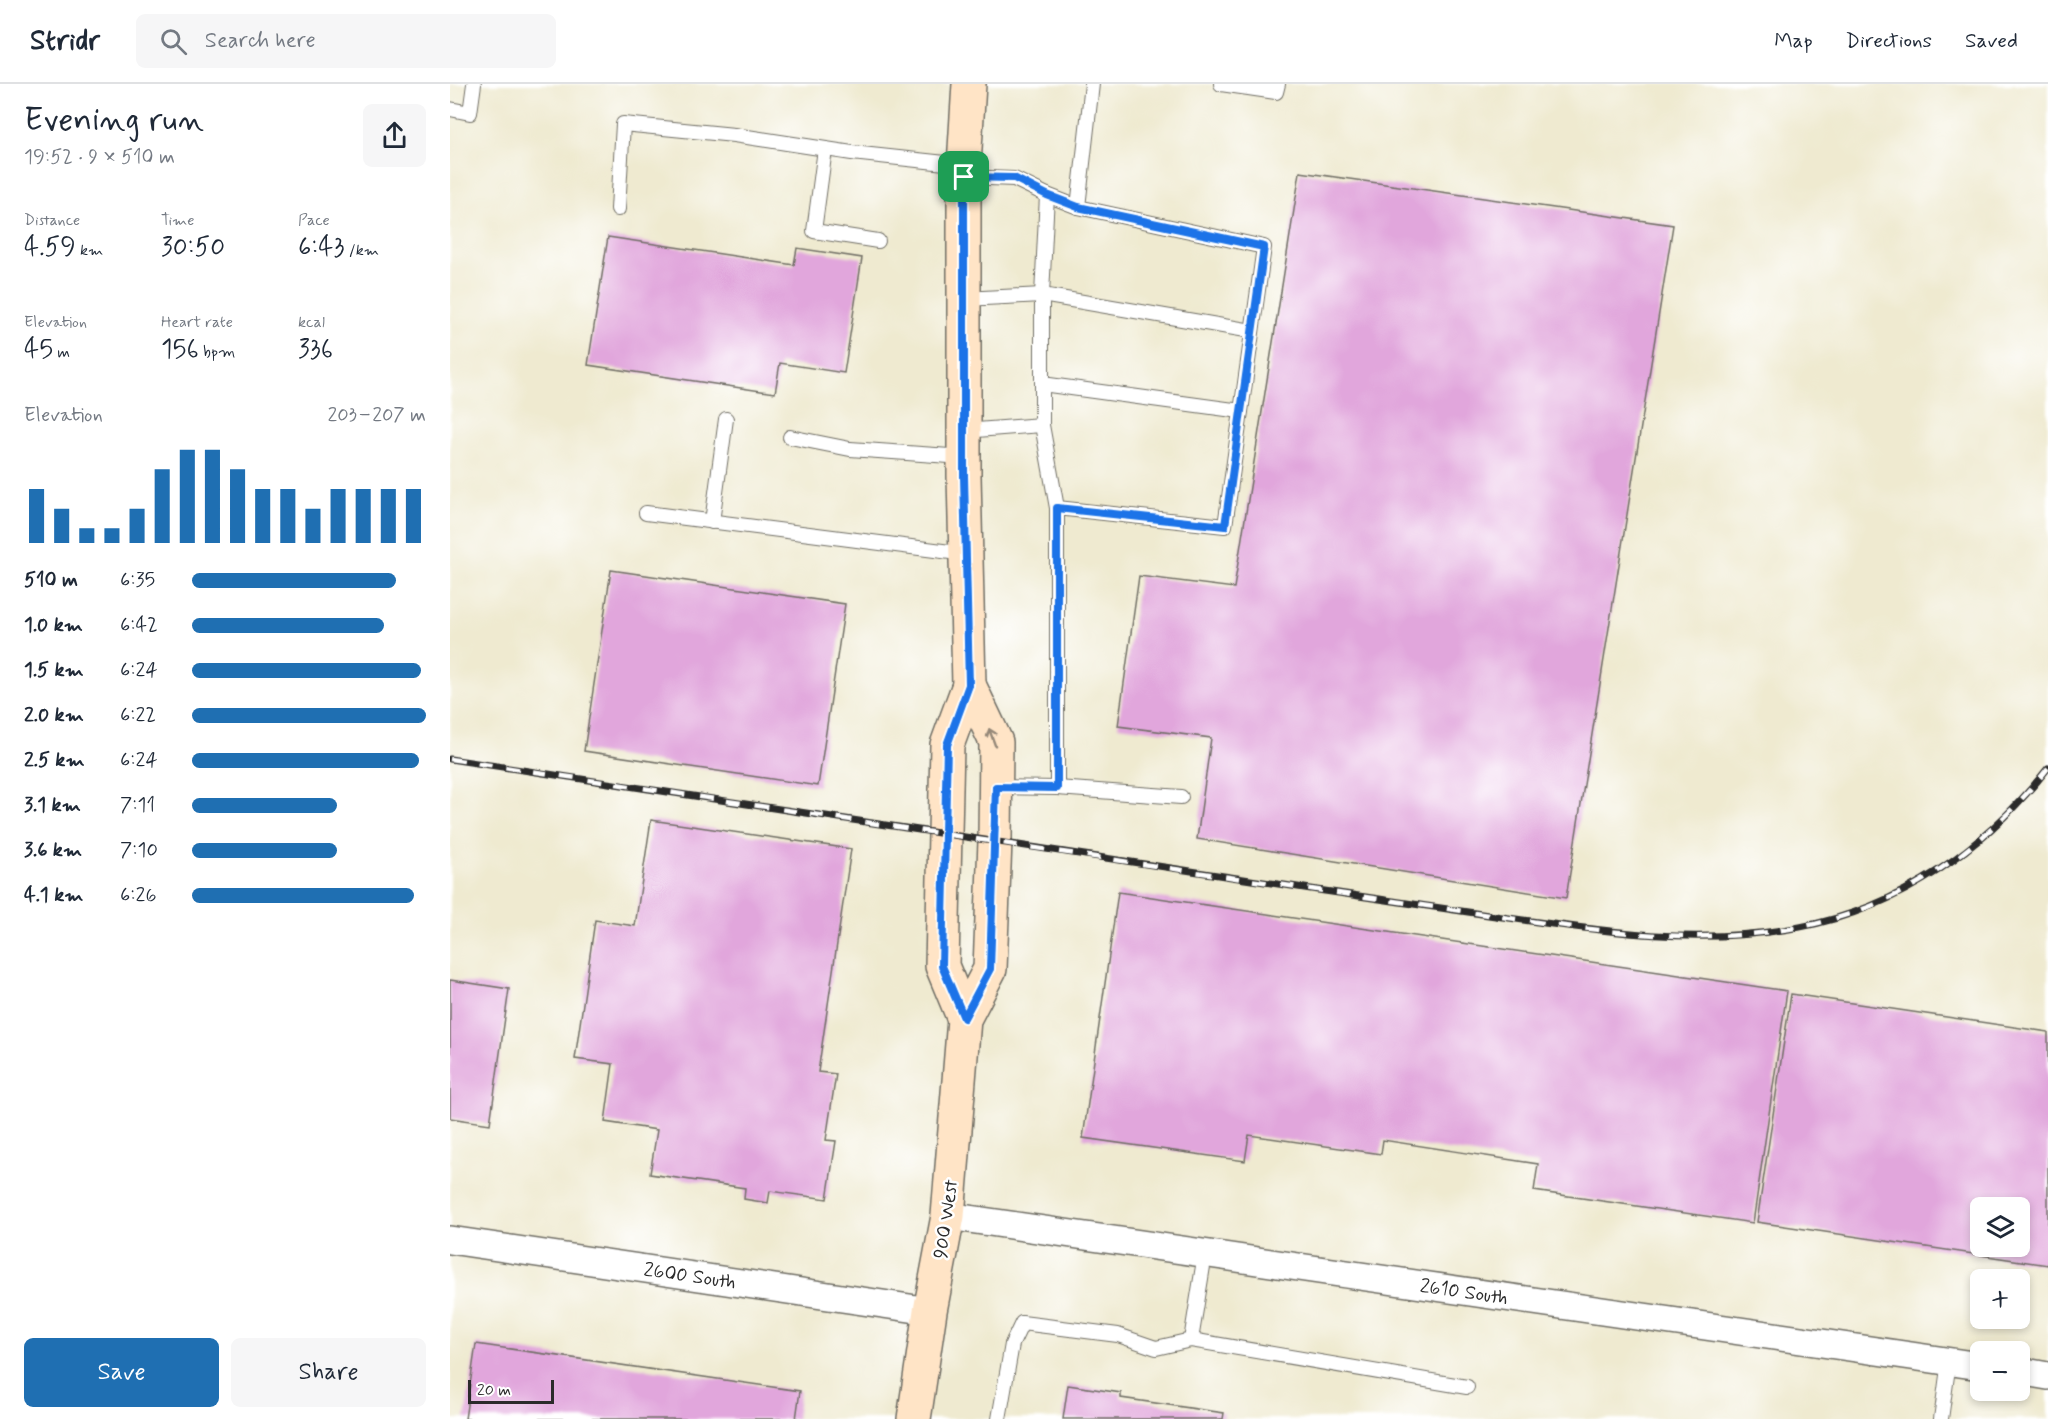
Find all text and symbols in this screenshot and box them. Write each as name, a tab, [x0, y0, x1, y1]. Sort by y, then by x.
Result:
search box	[136, 14, 556, 68]
text: Stridr	[30, 23, 100, 60]
icon: search	[157, 25, 190, 58]
text: Search here	[205, 27, 316, 55]
text: Map	[1774, 27, 1813, 55]
text: Directions	[1846, 27, 1932, 55]
text: Saved	[1965, 27, 2018, 55]
text: Evening run	[24, 99, 204, 143]
button: share	[363, 104, 426, 167]
text: 19:52 · 9 × 510 m	[24, 144, 175, 171]
pin	[938, 151, 989, 202]
icon: arrive	[947, 160, 980, 193]
text: Distance	[24, 210, 80, 231]
text: Time	[161, 210, 195, 231]
text: Pace	[298, 210, 330, 231]
text: 4.59	[24, 231, 76, 265]
text: 30:50	[161, 231, 225, 265]
text: 6:43	[298, 231, 344, 265]
text: km	[76, 240, 103, 261]
text: /km	[344, 240, 379, 261]
text: Elevation	[24, 312, 87, 333]
text: Heart rate	[161, 312, 233, 333]
text: kcal	[298, 312, 325, 333]
text: 45	[24, 333, 53, 367]
text: 156	[161, 333, 199, 367]
text: 336	[298, 333, 333, 367]
text: m	[53, 342, 70, 363]
text: bpm	[199, 342, 235, 363]
text: Elevation	[24, 402, 103, 429]
text: 203–207 m	[327, 402, 426, 429]
text: 510 m	[24, 567, 78, 594]
text: 6:35	[120, 567, 155, 594]
text: 1.0 km	[24, 612, 83, 639]
text: 6:42	[120, 612, 158, 639]
text: 1.5 km	[24, 657, 84, 684]
text: 6:24	[120, 657, 158, 684]
text: 2.0 km	[24, 702, 84, 729]
text: 6:22	[120, 702, 156, 729]
one-way arrow	[986, 728, 997, 746]
text: 2.5 km	[24, 747, 85, 774]
text: 6:24	[120, 747, 158, 774]
text: 3.1 km	[24, 792, 81, 819]
text: 7:11	[120, 792, 155, 819]
text: 3.6 km	[24, 837, 82, 864]
text: 7:10	[120, 837, 158, 864]
text: 4.1 km	[24, 882, 83, 909]
text: 6:26	[120, 882, 156, 909]
street label: 900 West	[928, 1178, 965, 1261]
map controls	[1970, 1197, 2030, 1401]
button: layers	[1970, 1197, 2030, 1257]
street label: 2600 South	[642, 1257, 738, 1296]
button: +	[1970, 1269, 2030, 1329]
street label: 2610 South	[1418, 1273, 1510, 1312]
button: Save	[24, 1338, 219, 1407]
button: Share	[231, 1338, 426, 1407]
button: −	[1970, 1341, 2030, 1401]
scale bar	[468, 1377, 554, 1404]
text: 20 m	[477, 1380, 511, 1401]

